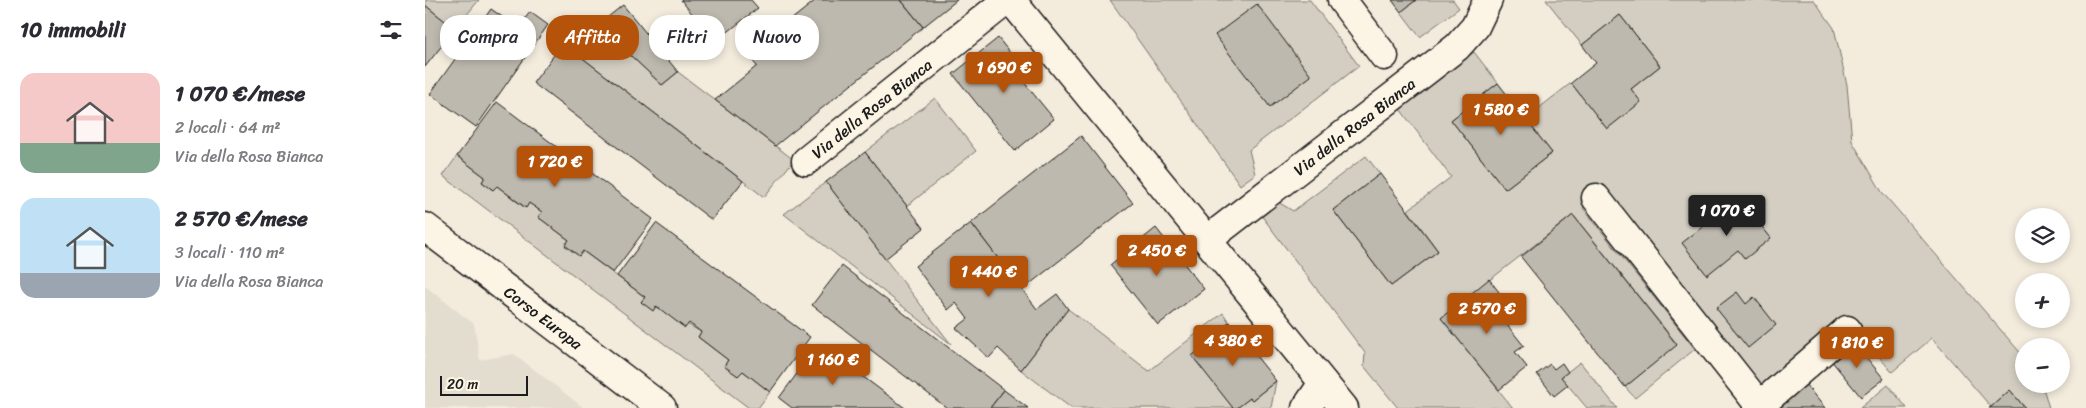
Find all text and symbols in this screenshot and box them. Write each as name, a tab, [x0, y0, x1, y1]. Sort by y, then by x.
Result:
text: 10 immobili	[20, 11, 125, 49]
chip: Compra	[440, 15, 536, 60]
chip: Affitta	[546, 15, 639, 60]
chip: Filtri	[649, 15, 725, 60]
chip: Nuovo	[735, 15, 819, 60]
icon: filters	[377, 16, 405, 44]
street label: Via della Rosa Bianca	[805, 51, 939, 166]
pin: 1 690 €	[958, 52, 1050, 94]
text: 1 690 €	[977, 53, 1031, 82]
street label: Via della Rosa Bianca	[1287, 69, 1422, 183]
text: 1 070 €/mese	[175, 75, 305, 113]
icon: home	[60, 93, 120, 153]
pin: 1 580 €	[1455, 94, 1547, 136]
text: 1 580 €	[1473, 95, 1529, 124]
text: 2 locali · 64 m²	[175, 113, 281, 142]
text: Via della Rosa Bianca	[175, 142, 323, 171]
pin: 1 720 €	[509, 146, 601, 188]
text: 1 720 €	[528, 147, 582, 176]
pin: 1 070 €	[1681, 194, 1773, 237]
text: 1 070 €	[1699, 196, 1755, 225]
text: 2 570 €/mese	[175, 200, 308, 238]
map controls	[2015, 208, 2070, 393]
button: layers	[2015, 208, 2070, 263]
icon: home	[60, 218, 120, 278]
pin: 2 450 €	[1111, 234, 1203, 277]
text: 2 450 €	[1128, 236, 1186, 265]
text: 3 locali · 110 m²	[175, 238, 285, 267]
pin: 1 440 €	[943, 256, 1035, 298]
text: 1 440 €	[961, 257, 1017, 286]
text: Via della Rosa Bianca	[175, 267, 323, 296]
button: +	[2015, 273, 2070, 328]
street label: Corso Europa	[498, 278, 590, 358]
pin: 2 570 €	[1441, 292, 1533, 335]
text: 2 570 €	[1458, 294, 1516, 323]
pin: 4 380 €	[1187, 324, 1279, 367]
text: 4 380 €	[1204, 326, 1262, 355]
pin: 1 810 €	[1811, 326, 1903, 369]
text: 1 810 €	[1831, 328, 1883, 357]
button: −	[2015, 338, 2070, 393]
pin: 1 160 €	[787, 344, 879, 386]
text: 1 160 €	[807, 345, 859, 374]
text: 20 m	[447, 372, 478, 397]
scale bar	[440, 373, 527, 396]

